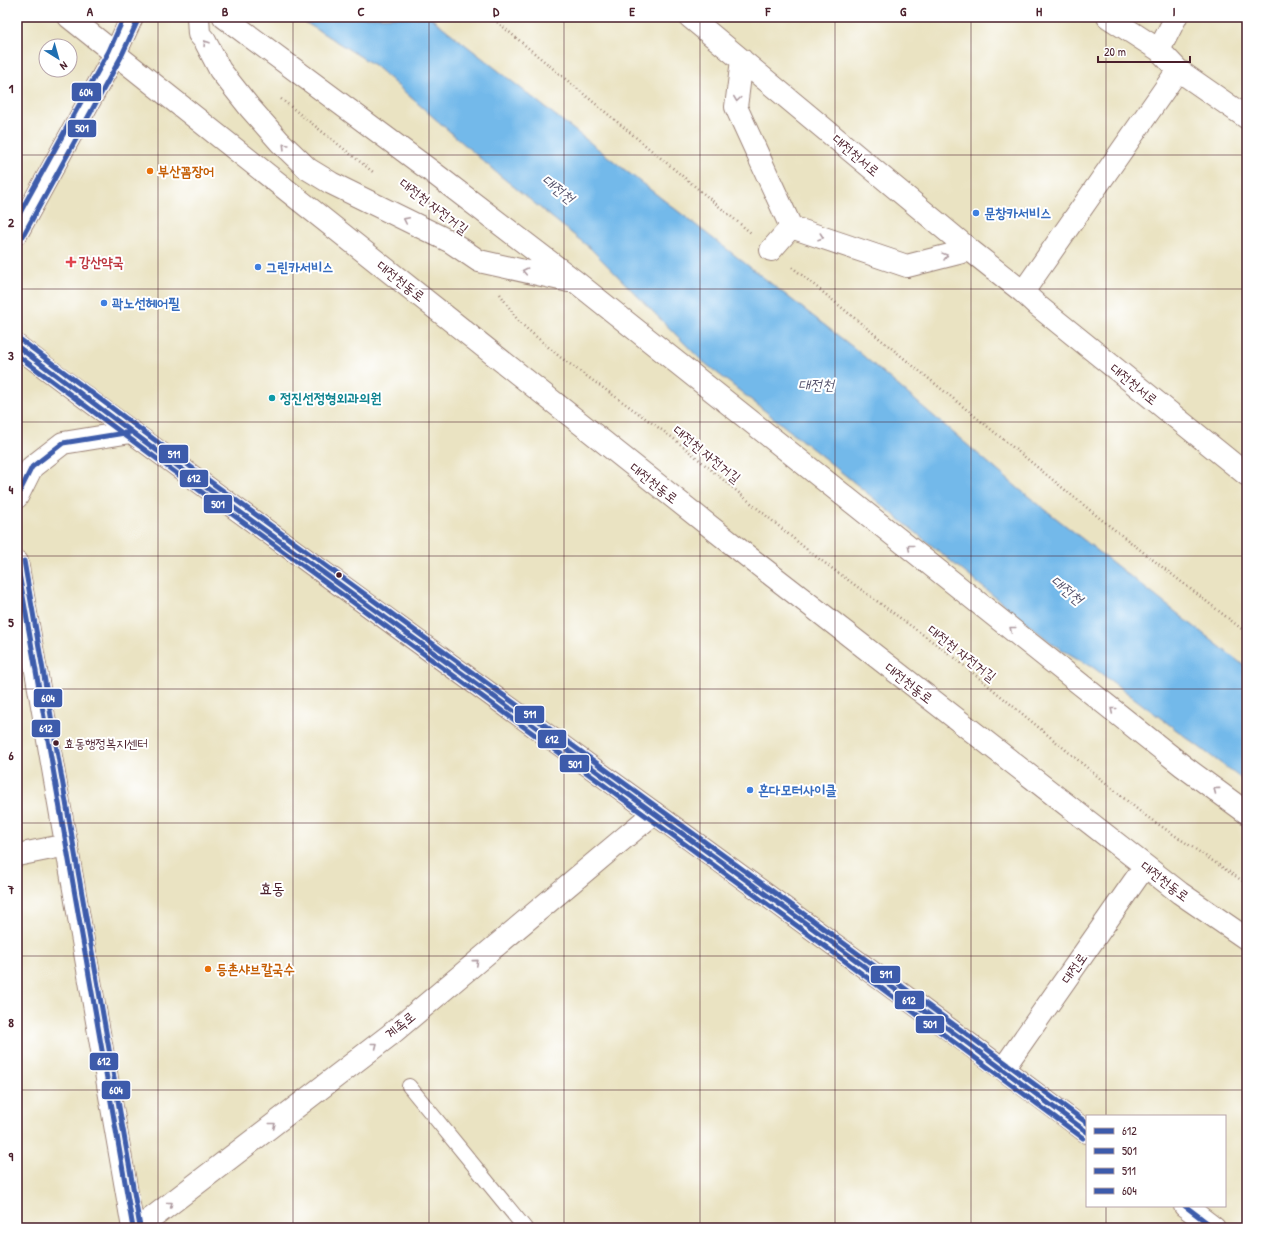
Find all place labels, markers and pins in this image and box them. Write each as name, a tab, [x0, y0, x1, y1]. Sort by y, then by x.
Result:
place label: 부산꼼장어	[158, 161, 214, 180]
marker: 부산꼼장어	[145, 166, 155, 176]
place label: 문창카서비스	[984, 203, 1052, 222]
marker: 문창카서비스	[971, 208, 981, 218]
place label: 강산약국	[79, 252, 124, 271]
marker: 강산약국	[66, 257, 76, 267]
place label: 그린카서비스	[266, 257, 334, 276]
marker: 그린카서비스	[253, 262, 263, 272]
place label: 곽노선헤어필	[112, 293, 180, 312]
marker: 곽노선헤어필	[99, 298, 109, 308]
place label: 정진선정형외과의원	[280, 388, 381, 407]
marker: 정진선정형외과의원	[267, 393, 277, 403]
unlabelled marker	[334, 570, 344, 580]
place label: 효동행정복지센터	[64, 734, 148, 752]
marker: 효동행정복지센터	[51, 738, 61, 748]
place label: 혼다모터사이클	[758, 780, 837, 799]
marker: 혼다모터사이클	[745, 785, 755, 795]
place label: 등촌샤브칼국수	[216, 959, 295, 978]
marker: 등촌샤브칼국수	[203, 964, 213, 974]

